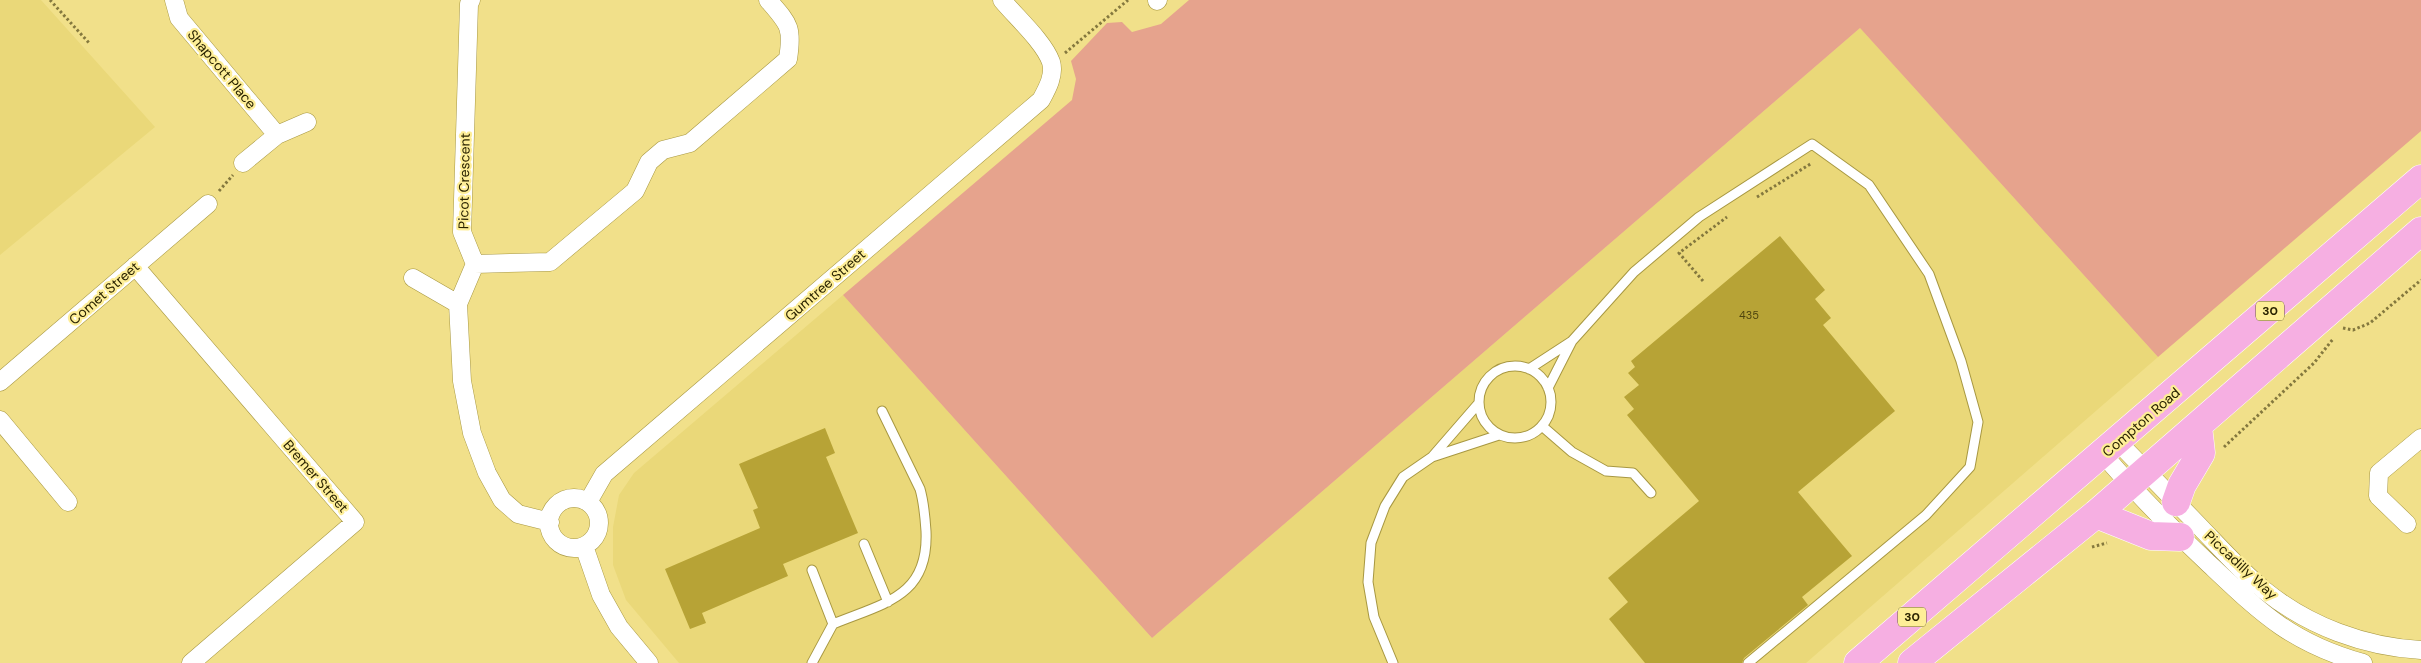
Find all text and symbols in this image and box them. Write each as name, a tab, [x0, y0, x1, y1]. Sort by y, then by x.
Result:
street label: Shapcott Place	[184, 26, 260, 112]
street label: Picot Crescent	[454, 133, 474, 229]
street label: Gumtree Street	[781, 245, 869, 325]
street label: Comet Street	[65, 258, 143, 328]
road number: 30	[2256, 302, 2284, 321]
house number: 435	[1739, 308, 1759, 322]
street label: Compton Road	[2098, 383, 2184, 461]
street label: Bremer Street	[280, 436, 352, 516]
street label: Piccadilly Way	[2201, 527, 2281, 603]
road number: 30	[1898, 608, 1926, 626]

